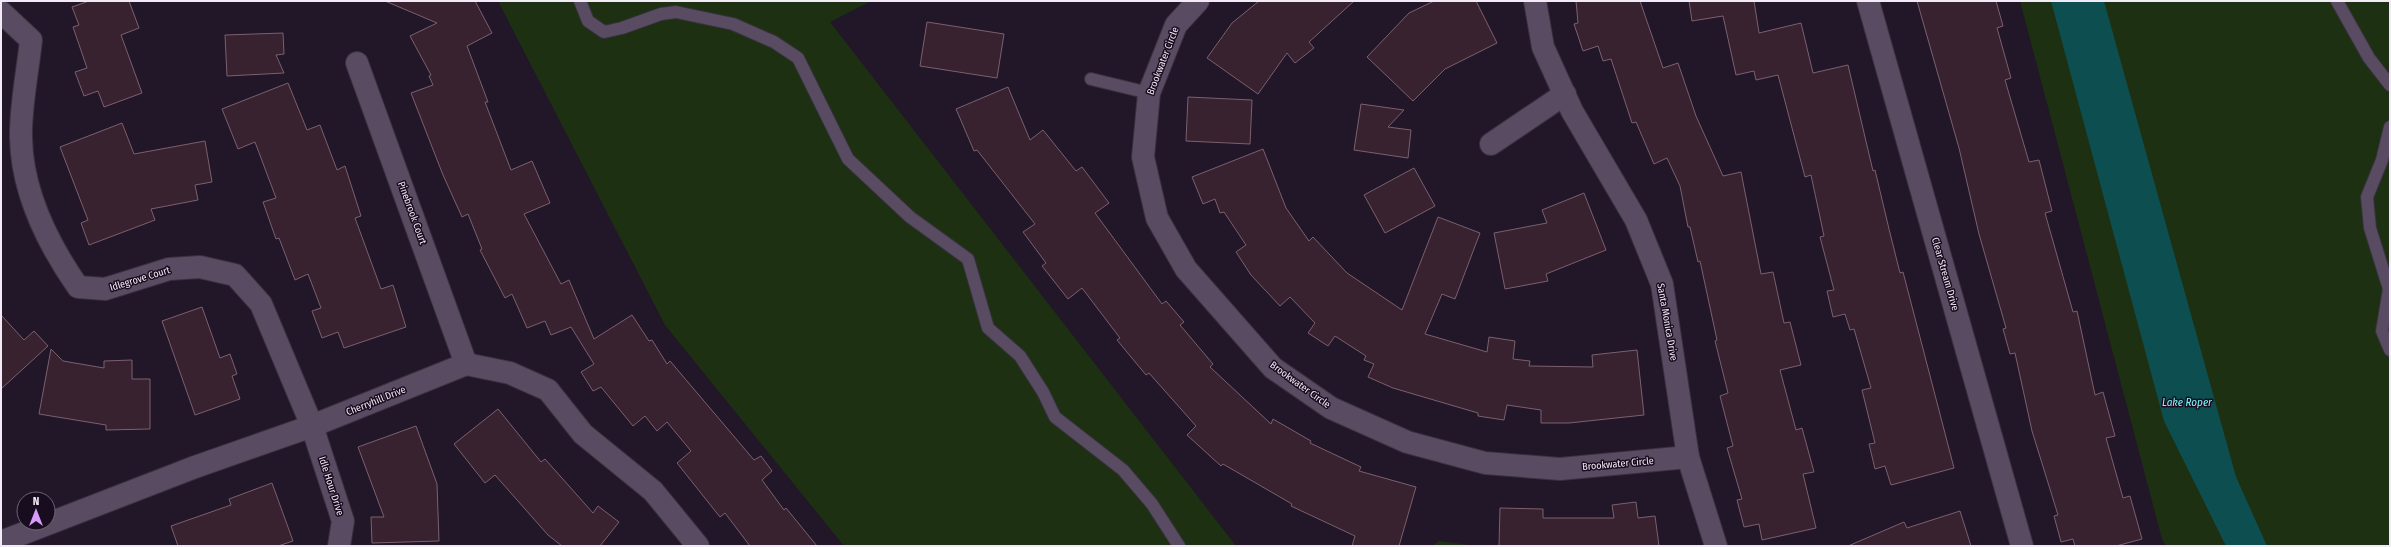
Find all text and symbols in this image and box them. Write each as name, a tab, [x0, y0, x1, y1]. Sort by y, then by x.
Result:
street label: Brookwater Circle	[1145, 25, 1181, 97]
street label: Pinebrook Court	[395, 180, 429, 247]
street label: Clear Stream Drive	[1929, 236, 1961, 312]
street label: Idlegrove Court	[108, 264, 172, 294]
street label: Santa Monica Drive	[1654, 282, 1680, 362]
street label: Brookwater Circle	[1267, 359, 1333, 411]
street label: Cherryhill Drive	[344, 384, 408, 418]
water label: Lake Roper	[2162, 396, 2213, 409]
street label: Idle Hour Drive	[316, 455, 346, 517]
street label: Brookwater Circle	[1582, 455, 1654, 473]
north arrow	[16, 491, 56, 531]
text: N	[33, 495, 39, 508]

